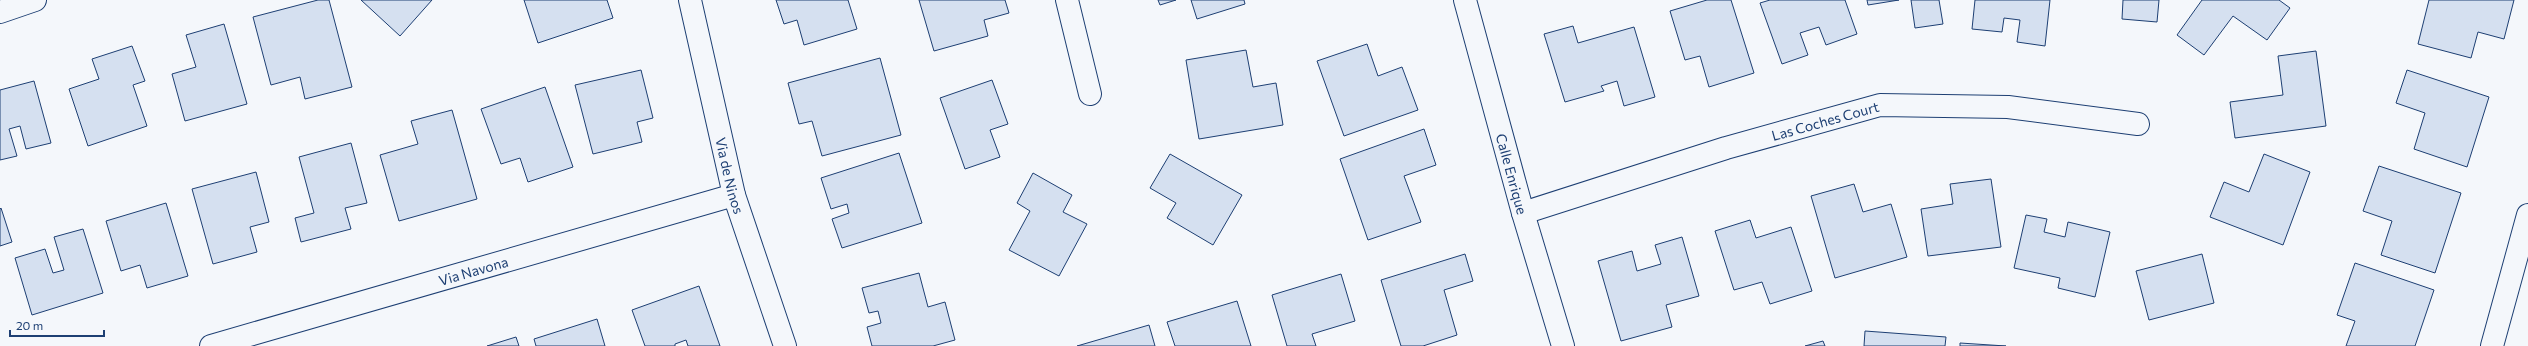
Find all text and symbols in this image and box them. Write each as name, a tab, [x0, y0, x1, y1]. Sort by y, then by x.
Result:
street label: Las Coches Court	[1769, 97, 1881, 143]
street label: Calle Enrique	[1493, 131, 1531, 216]
street label: Via de Ninos	[713, 136, 748, 216]
street label: Via Navona	[437, 252, 510, 288]
scale bar	[10, 312, 104, 338]
text: 20 m	[16, 318, 43, 332]

